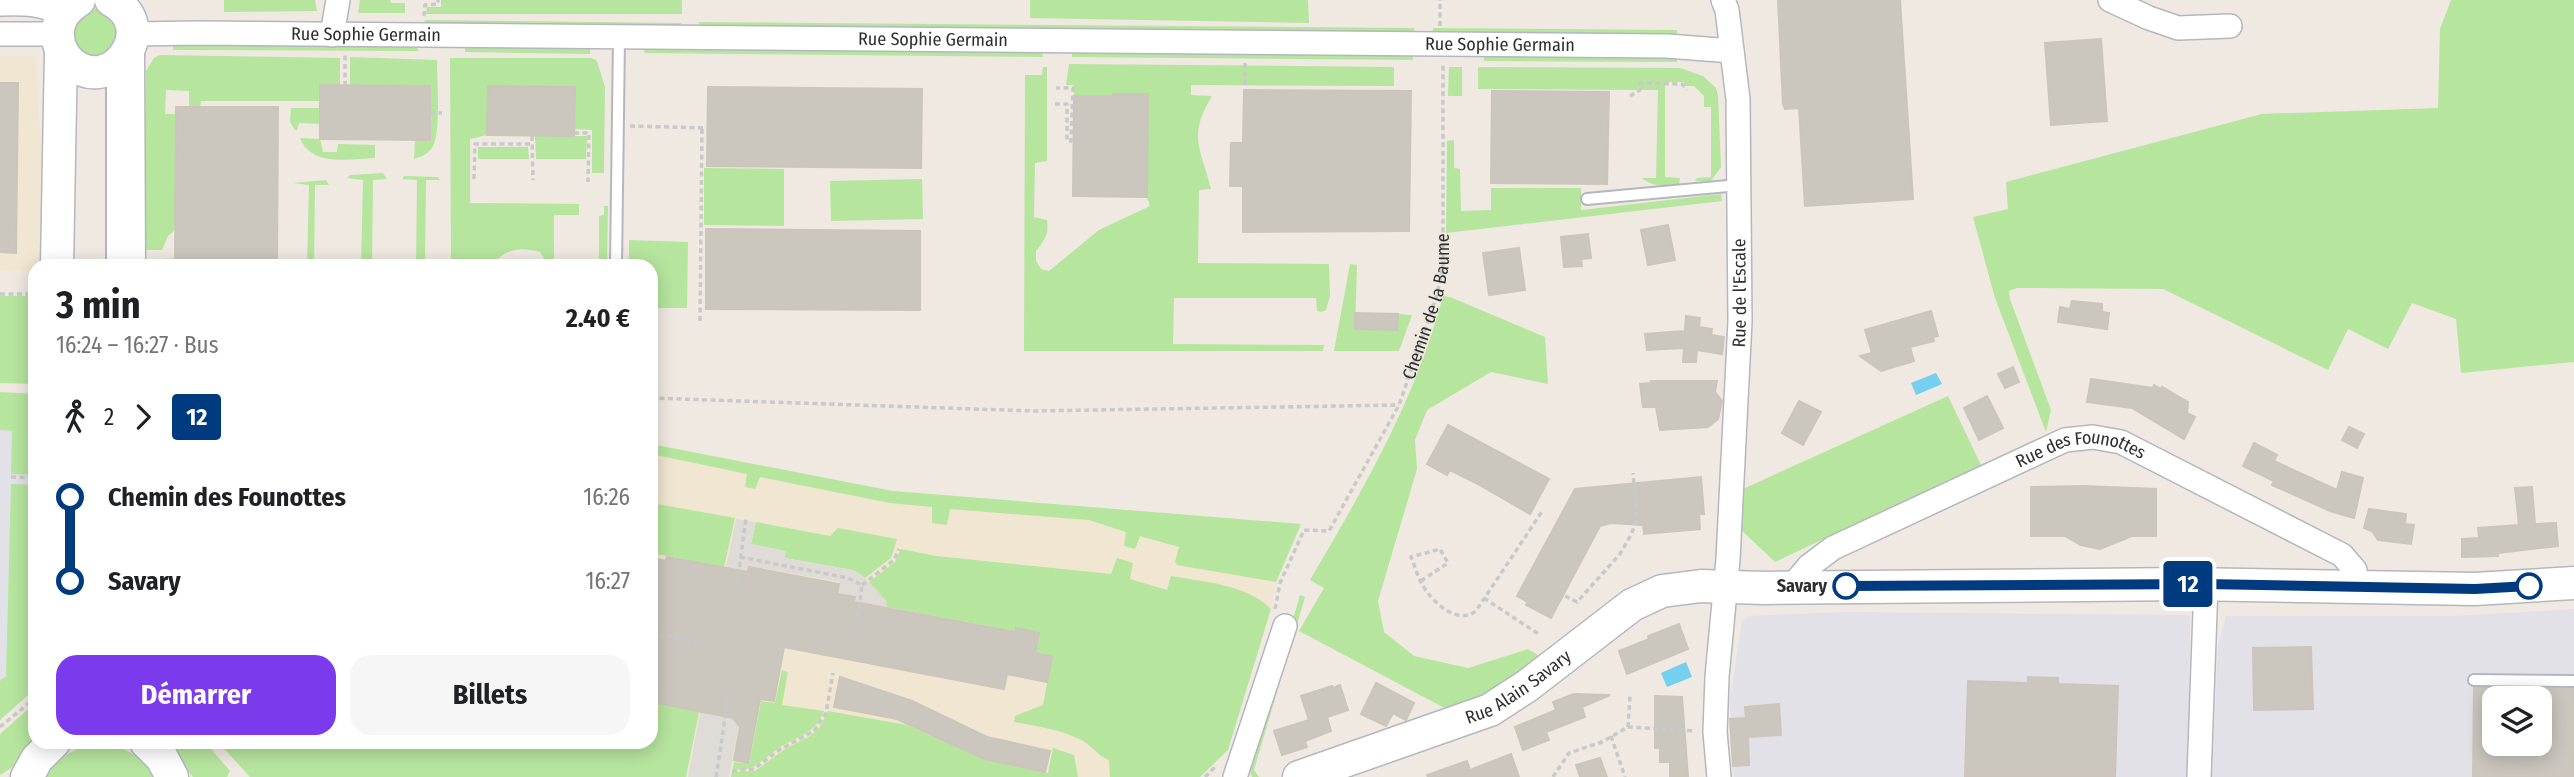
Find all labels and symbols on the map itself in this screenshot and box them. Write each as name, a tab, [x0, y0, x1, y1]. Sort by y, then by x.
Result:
street label: Rue Sophie Germain	[291, 23, 441, 46]
street label: Rue Sophie Germain	[858, 28, 1008, 51]
street label: Rue Sophie Germain	[1425, 33, 1575, 56]
street label: Chemin de la Baume	[1398, 233, 1454, 382]
street label: Rue de l'Escale	[1728, 238, 1751, 348]
street label: Rue des Founottes	[2012, 426, 2150, 472]
line badge: 12	[2156, 561, 2220, 607]
marker: Savary	[1833, 573, 1859, 599]
unlabelled marker	[2516, 573, 2542, 599]
place label: Savary	[1777, 575, 1827, 597]
street label: Rue Alain Savary	[1462, 645, 1575, 729]

